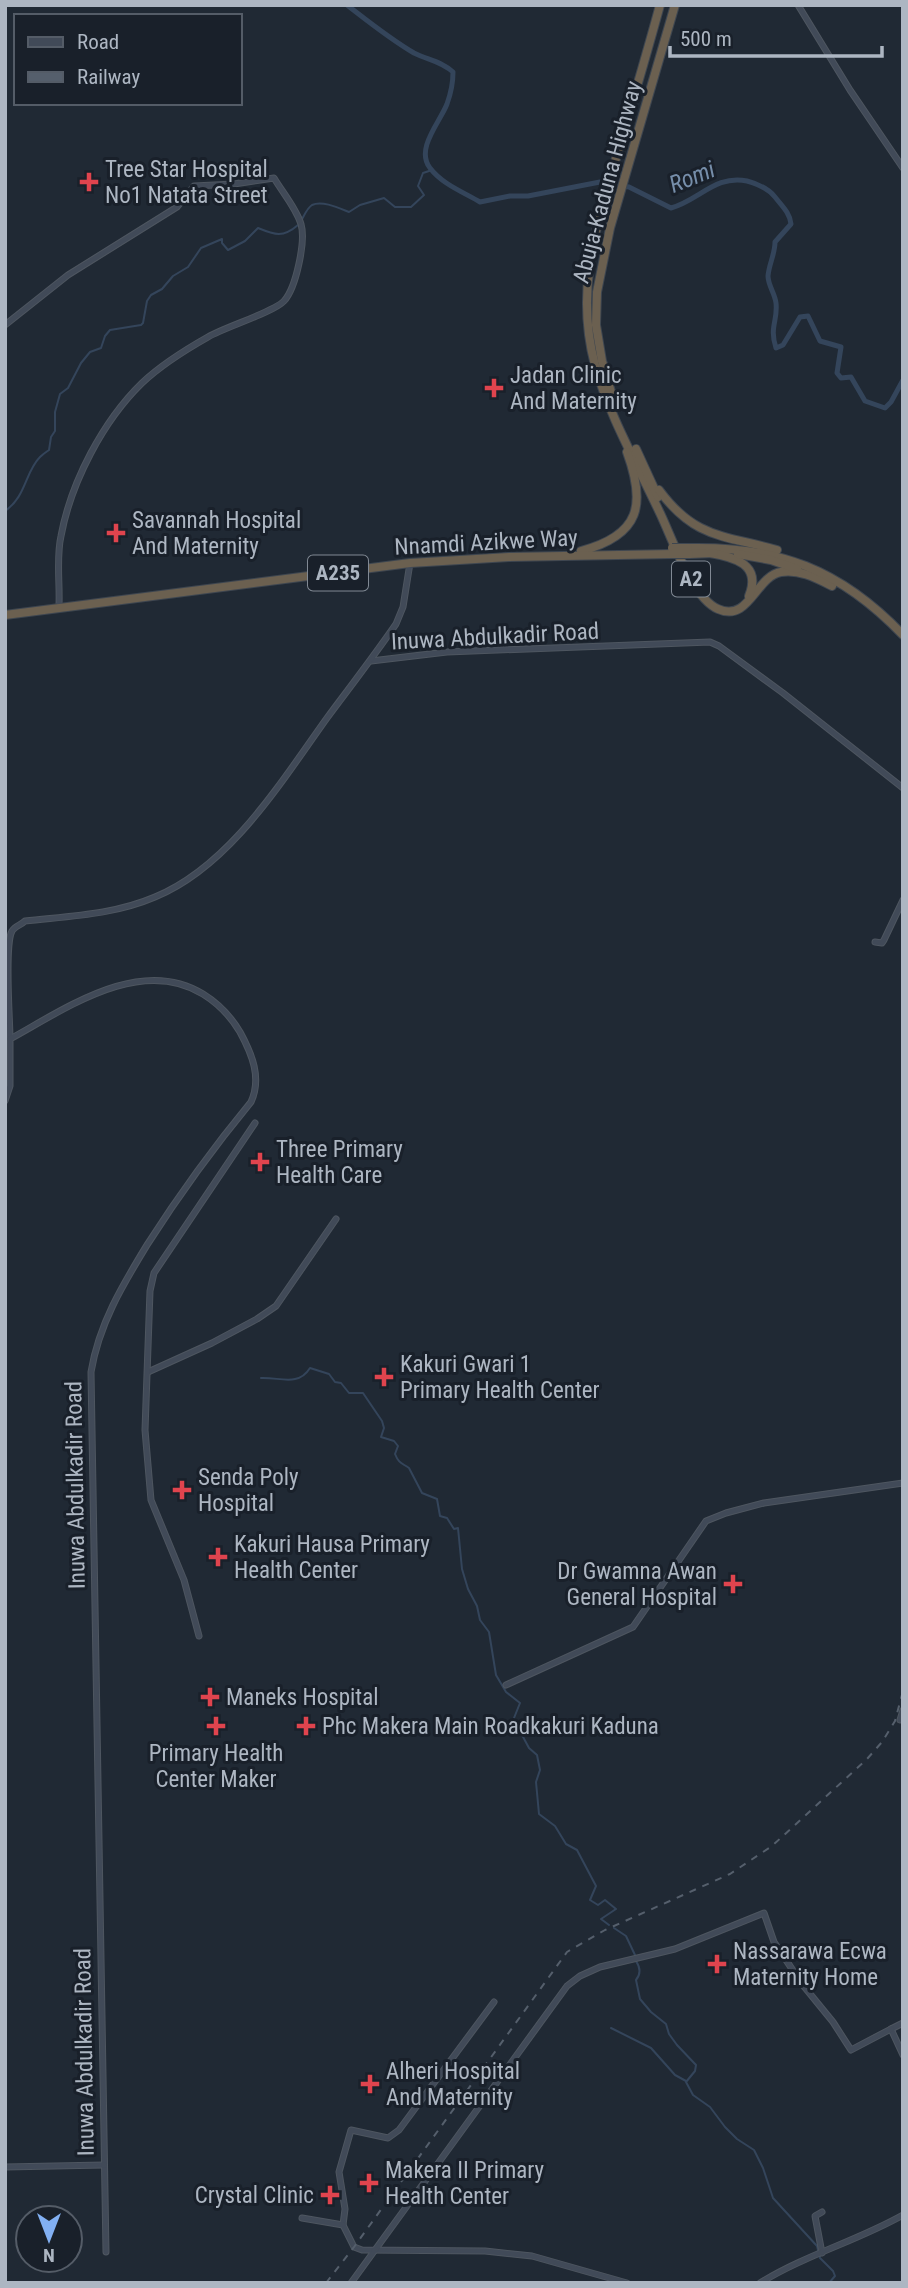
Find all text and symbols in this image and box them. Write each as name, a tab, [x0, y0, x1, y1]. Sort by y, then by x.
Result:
legend	[14, 14, 242, 105]
scale bar	[670, 14, 882, 58]
text: 500 m	[680, 27, 732, 51]
text: Road	[77, 30, 119, 54]
text: Railway	[77, 65, 140, 89]
street label: Abuja-Kaduna Highway	[567, 78, 648, 286]
water label: Romi	[665, 155, 720, 199]
place label: Tree Star Hospital No1 Natata Street	[105, 156, 268, 209]
marker: Tree Star Hospital No1 Natata Street	[79, 172, 99, 192]
place label: Jadan Clinic And Maternity	[510, 362, 637, 415]
marker: Jadan Clinic And Maternity	[484, 378, 504, 398]
place label: Savannah Hospital And Maternity	[132, 507, 301, 560]
marker: Savannah Hospital And Maternity	[106, 523, 126, 543]
street label: Nnamdi Azikwe Way	[394, 524, 579, 561]
road number: A235	[308, 556, 368, 590]
road number: A2	[672, 562, 710, 596]
street label: Inuwa Abdulkadir Road	[390, 618, 600, 655]
place label: Three Primary Health Care	[276, 1136, 403, 1189]
marker: Three Primary Health Care	[250, 1152, 270, 1172]
place label: Kakuri Gwari 1 Primary Health Center	[400, 1351, 600, 1404]
marker: Kakuri Gwari 1 Primary Health Center	[374, 1367, 394, 1387]
street label: Inuwa Abdulkadir Road	[60, 1381, 91, 1589]
place label: Senda Poly Hospital	[198, 1464, 299, 1517]
marker: Senda Poly Hospital	[172, 1480, 192, 1500]
place label: Kakuri Hausa Primary Health Center	[234, 1531, 430, 1584]
marker: Kakuri Hausa Primary Health Center	[208, 1547, 228, 1567]
place label: Dr Gwamna Awan General Hospital	[557, 1558, 717, 1611]
marker: Dr Gwamna Awan General Hospital	[723, 1574, 743, 1594]
place label: Maneks Hospital	[226, 1684, 378, 1711]
marker: Maneks Hospital	[200, 1687, 220, 1707]
place label: Phc Makera Main Roadkakuri Kaduna	[322, 1713, 659, 1740]
marker: Primary Health Center Maker	[206, 1716, 226, 1736]
marker: Phc Makera Main Roadkakuri Kaduna	[296, 1716, 316, 1736]
place label: Primary Health Center Maker	[149, 1740, 283, 1793]
place label: Nassarawa Ecwa Maternity Home	[733, 1938, 887, 1991]
street label: Inuwa Abdulkadir Road	[69, 1948, 100, 2156]
marker: Nassarawa Ecwa Maternity Home	[707, 1954, 727, 1974]
place label: Alheri Hospital And Maternity	[386, 2058, 520, 2111]
marker: Alheri Hospital And Maternity	[360, 2074, 380, 2094]
place label: Makera II Primary Health Center	[385, 2157, 545, 2210]
marker: Makera II Primary Health Center	[359, 2173, 379, 2193]
place label: Crystal Clinic	[195, 2182, 314, 2209]
marker: Crystal Clinic	[320, 2185, 340, 2205]
north arrow	[14, 2204, 84, 2274]
text: N	[43, 2244, 55, 2267]

